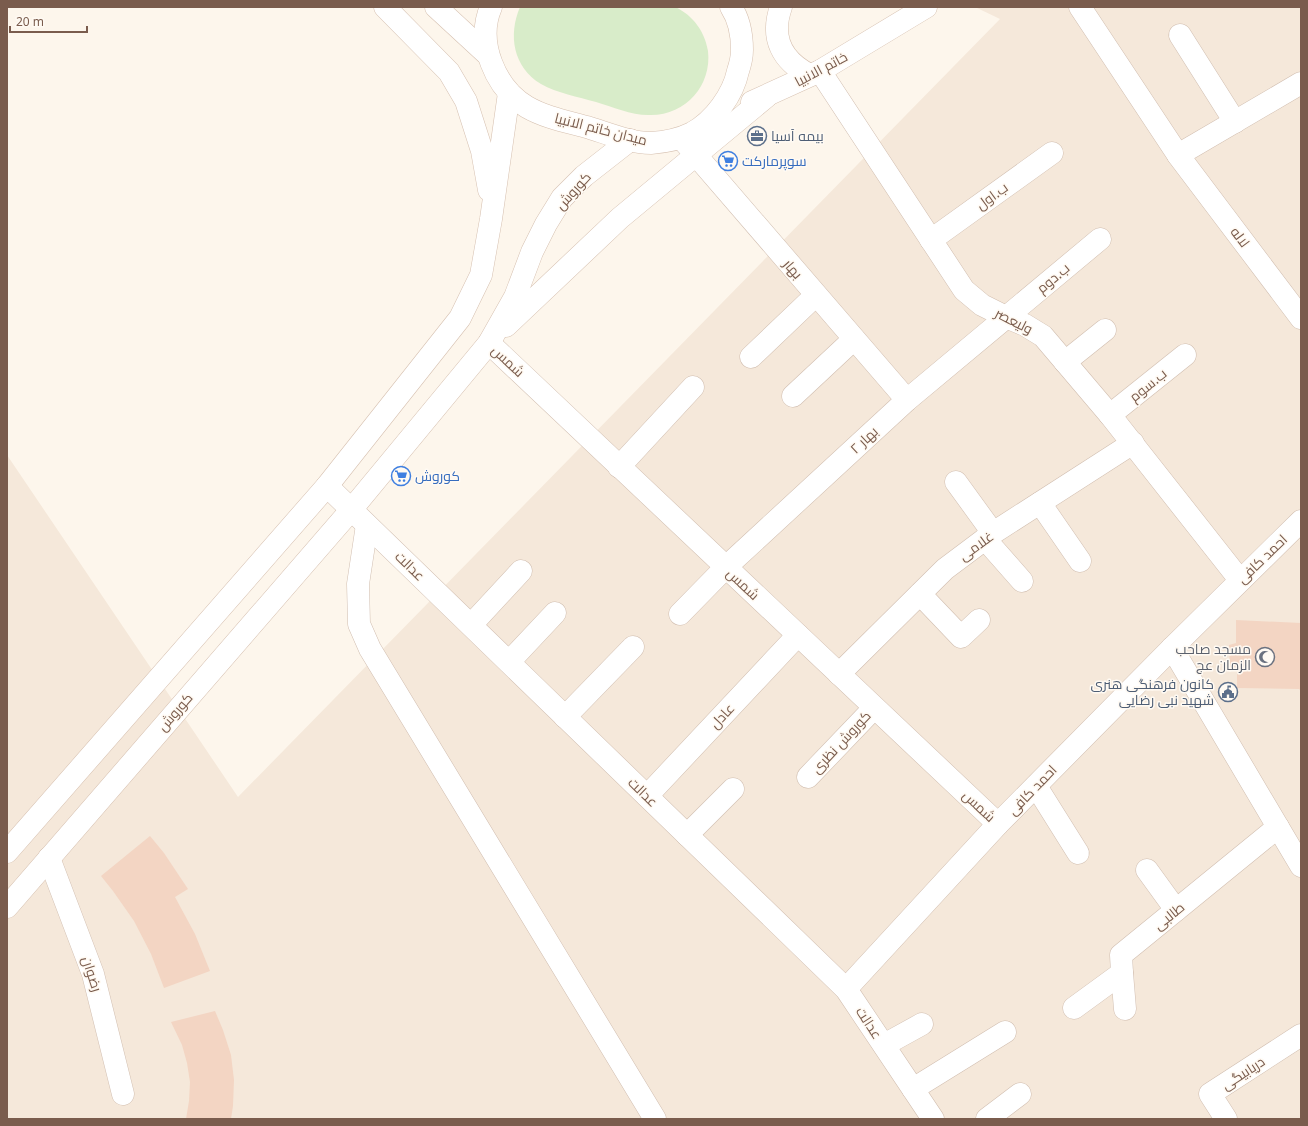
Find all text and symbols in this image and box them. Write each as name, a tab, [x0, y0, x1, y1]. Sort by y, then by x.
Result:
scale bar	[10, 8, 87, 34]
text: 20 m	[16, 13, 44, 30]
street label: خاتم الانبیا	[791, 47, 851, 91]
street label: میدان خاتم الانبیا	[553, 108, 649, 150]
office icon: بیمه آسیا	[746, 125, 768, 147]
place label: بیمه آسیا	[771, 126, 824, 145]
supermarket icon: سوپرمارکت	[717, 150, 739, 172]
place label: سوپرمارکت	[742, 151, 807, 171]
street label: کوروش	[550, 168, 595, 214]
street label: ب.اول	[972, 177, 1012, 214]
street label: لاله	[1227, 223, 1254, 251]
street label: بهار	[779, 254, 807, 283]
street label: ب.دوم	[1032, 258, 1074, 298]
street label: ولیعصر	[991, 303, 1036, 338]
street label: شمس	[488, 341, 529, 381]
street label: ب.سوم	[1125, 364, 1171, 406]
street label: بهار ۲	[846, 422, 882, 457]
supermarket icon: کوروش	[390, 465, 412, 487]
place label: کوروش	[415, 466, 460, 485]
street label: غلامی	[954, 526, 997, 565]
street label: احمد کافی	[1232, 530, 1291, 587]
street label: عدالت	[391, 547, 429, 585]
street label: شمس	[723, 564, 764, 604]
place label: مسجد صاحب الزمان عج	[1176, 639, 1251, 674]
mosque icon: مسجد صاحب الزمان عج	[1254, 646, 1276, 668]
place label: کانون فرهنگی هنری شهید نبی رضایی	[1090, 674, 1214, 709]
public building icon: کانون فرهنگی هنری شهید نبی رضایی	[1217, 681, 1239, 703]
street label: کوروش	[153, 688, 197, 735]
street label: عادل	[705, 699, 738, 733]
street label: کوروش نظری	[807, 706, 875, 777]
street label: احمد کافی	[1003, 760, 1060, 819]
street label: عدالت	[624, 773, 662, 811]
street label: شمس	[959, 786, 1000, 826]
street label: طالبی	[1149, 897, 1188, 934]
street label: رضوان	[78, 954, 107, 994]
street label: عدالت	[852, 1003, 887, 1043]
street label: دریابیگی	[1217, 1051, 1268, 1094]

